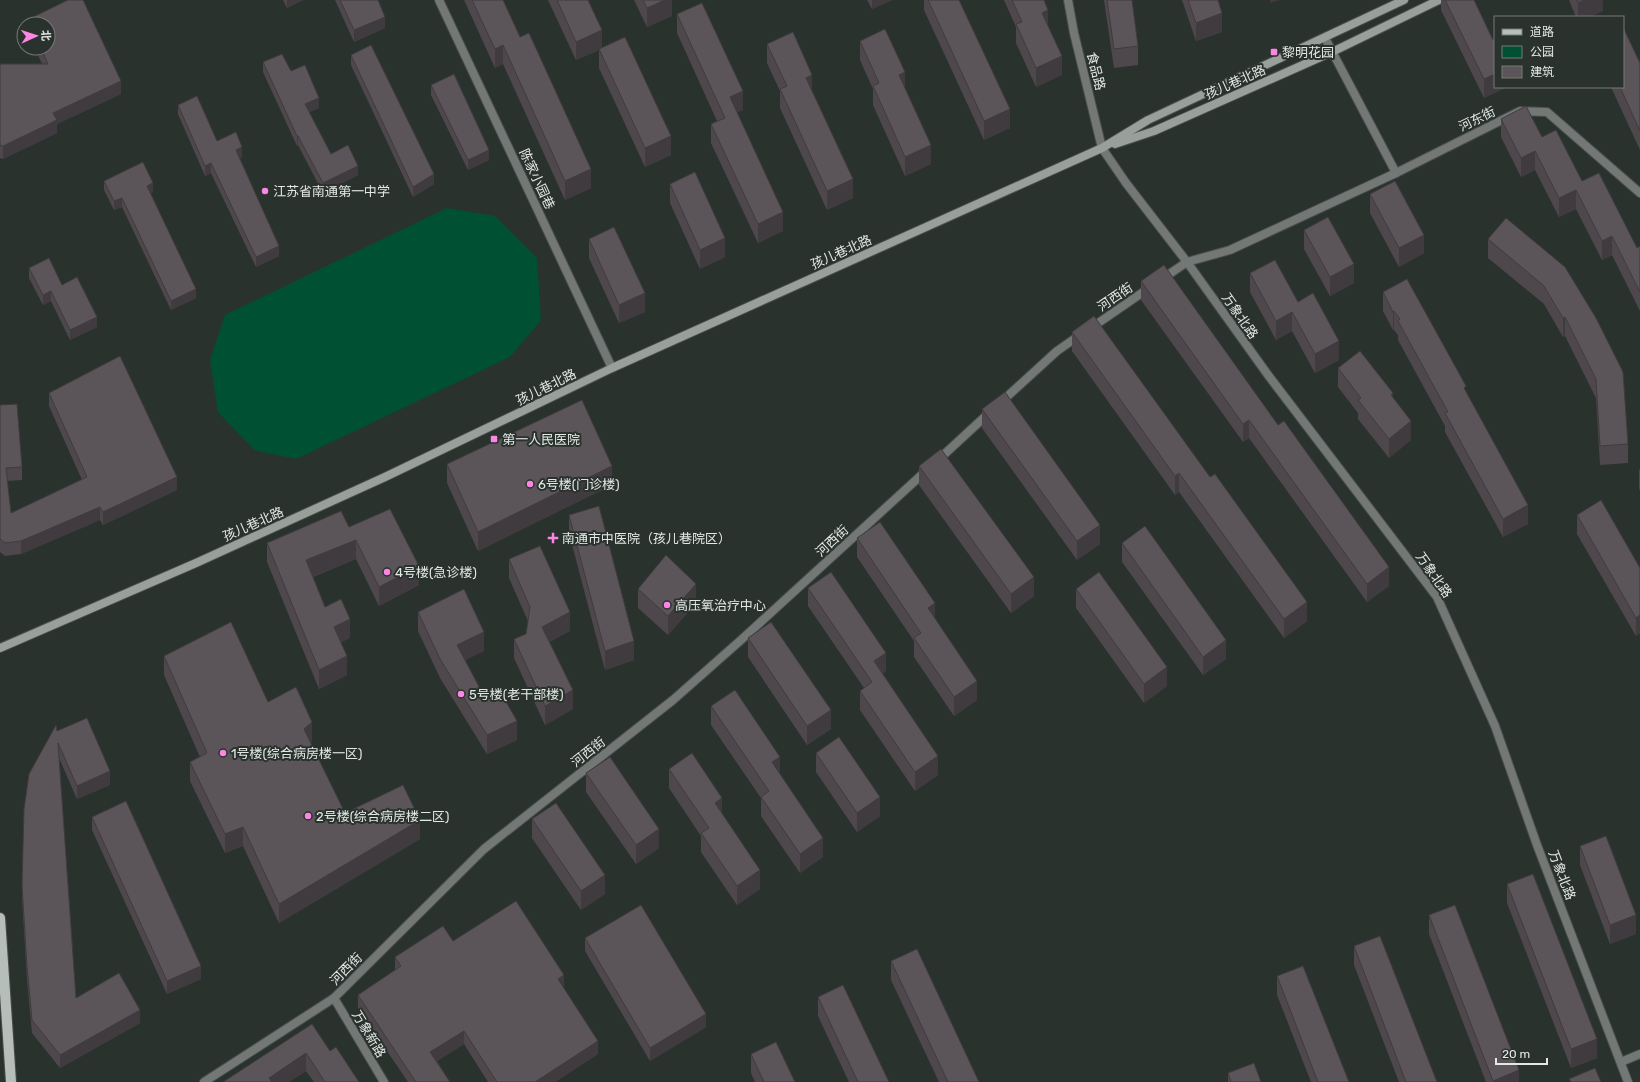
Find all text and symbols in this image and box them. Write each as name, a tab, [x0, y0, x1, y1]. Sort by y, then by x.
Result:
north arrow	[16, 16, 56, 56]
legend	[1494, 16, 1624, 88]
text: 道路	[1530, 25, 1554, 39]
text: 北	[39, 30, 52, 41]
place label: 黎明花园	[1282, 45, 1334, 60]
text: 公园	[1530, 45, 1554, 59]
marker: 黎明花园	[1269, 47, 1279, 57]
street label: 食品路	[1084, 50, 1108, 92]
street label: 孩儿巷北路	[1202, 62, 1268, 102]
text: 建筑	[1530, 65, 1554, 79]
street label: 河东街	[1456, 104, 1498, 134]
street label: 陈家小园巷	[516, 146, 558, 212]
place label: 江苏省南通第一中学	[273, 184, 390, 199]
marker: 江苏省南通第一中学	[260, 186, 270, 196]
street label: 孩儿巷北路	[808, 232, 874, 272]
street label: 河西街	[1095, 280, 1135, 314]
street label: 万象北路	[1219, 290, 1261, 342]
street label: 孩儿巷北路	[513, 366, 579, 408]
place label: 第一人民医院	[502, 432, 580, 447]
marker: 第一人民医院	[489, 434, 499, 444]
place label: 6号楼(门诊楼)	[538, 477, 620, 492]
marker: 6号楼(门诊楼)	[525, 479, 535, 489]
street label: 孩儿巷北路	[220, 504, 286, 544]
street label: 河西街	[813, 522, 851, 560]
place label: 南通市中医院（孩儿巷院区）	[562, 531, 731, 546]
marker: 南通市中医院（孩儿巷院区）	[547, 532, 559, 544]
street label: 万象北路	[1413, 549, 1455, 601]
place label: 4号楼(急诊楼)	[395, 565, 477, 580]
marker: 4号楼(急诊楼)	[382, 567, 392, 577]
place label: 高压氧治疗中心	[675, 598, 766, 613]
marker: 高压氧治疗中心	[662, 600, 672, 610]
place label: 5号楼(老干部楼)	[469, 687, 564, 702]
marker: 5号楼(老干部楼)	[456, 689, 466, 699]
street label: 河西街	[568, 734, 608, 770]
place label: 1号楼(综合病房楼一区)	[231, 746, 362, 761]
marker: 1号楼(综合病房楼一区)	[218, 748, 228, 758]
place label: 2号楼(综合病房楼二区)	[316, 809, 449, 824]
marker: 2号楼(综合病房楼二区)	[303, 811, 313, 821]
street label: 万象北路	[1546, 848, 1578, 902]
street label: 河西街	[327, 950, 365, 988]
street label: 万象新路	[349, 1008, 389, 1060]
scale bar	[1496, 1040, 1547, 1066]
text: 20 m	[1502, 1047, 1530, 1061]

